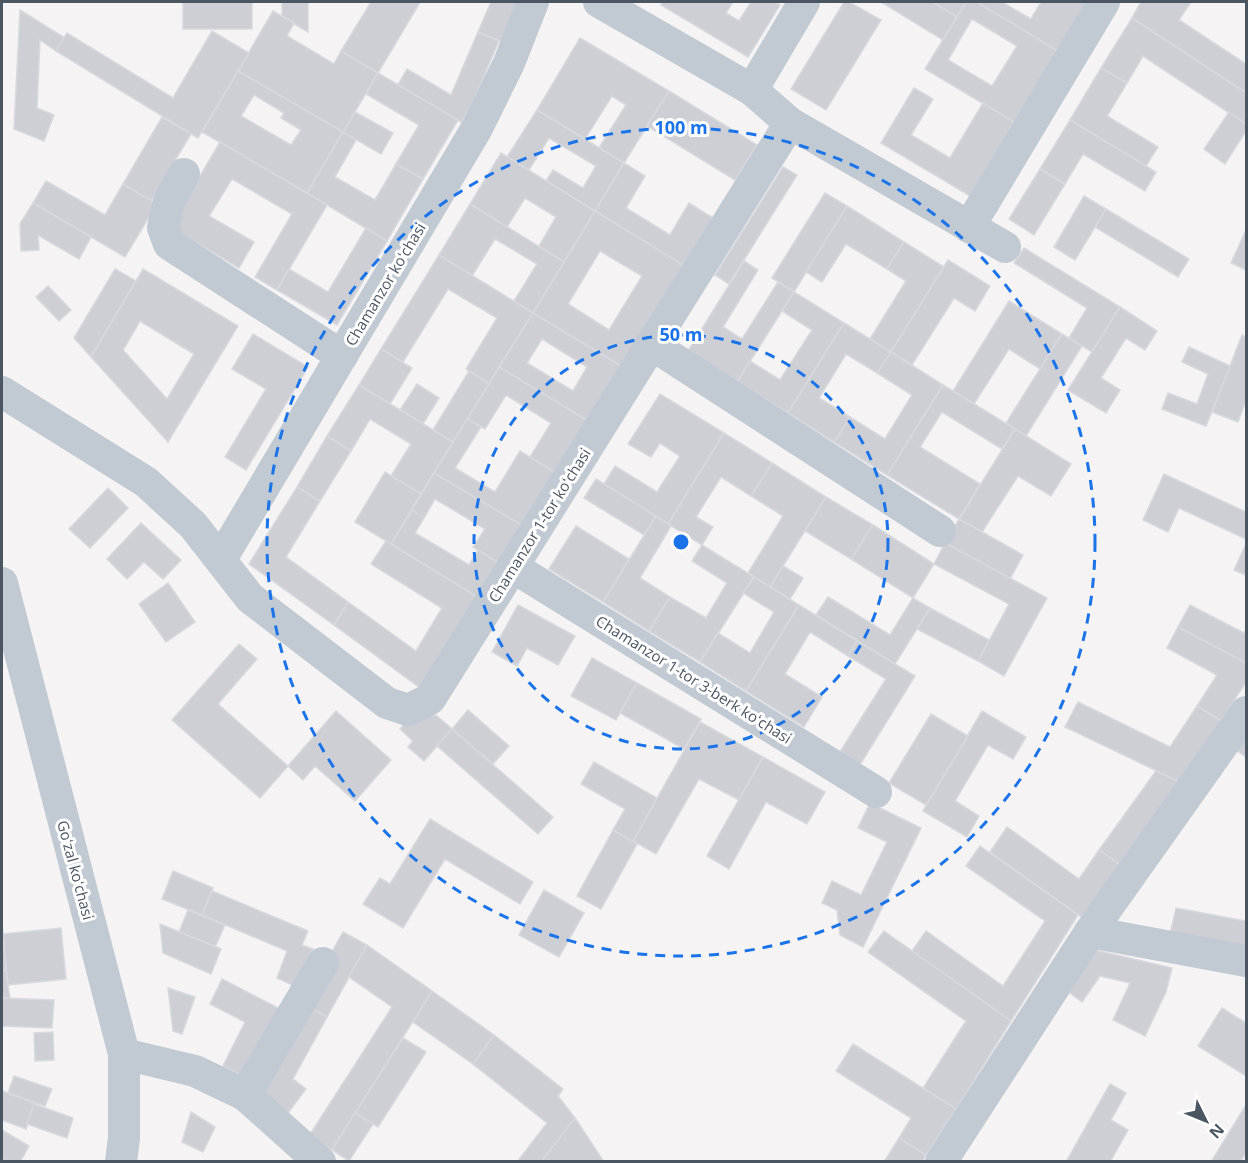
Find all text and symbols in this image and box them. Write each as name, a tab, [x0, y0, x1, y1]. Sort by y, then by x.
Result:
text: 100 m	[654, 115, 708, 139]
street label: Chamanzor koʻchasi	[340, 219, 430, 349]
text: 50 m	[660, 322, 702, 346]
street label: Chamanzor 1-tor koʻchasi	[483, 444, 595, 606]
centre of rings	[671, 532, 691, 552]
street label: Chamanzor 1-tor 3-berk koʻchasi	[592, 610, 796, 748]
street label: Goʻzal koʻchasi	[53, 818, 99, 922]
north arrow	[1176, 1091, 1236, 1151]
text: N	[1204, 1119, 1229, 1143]

